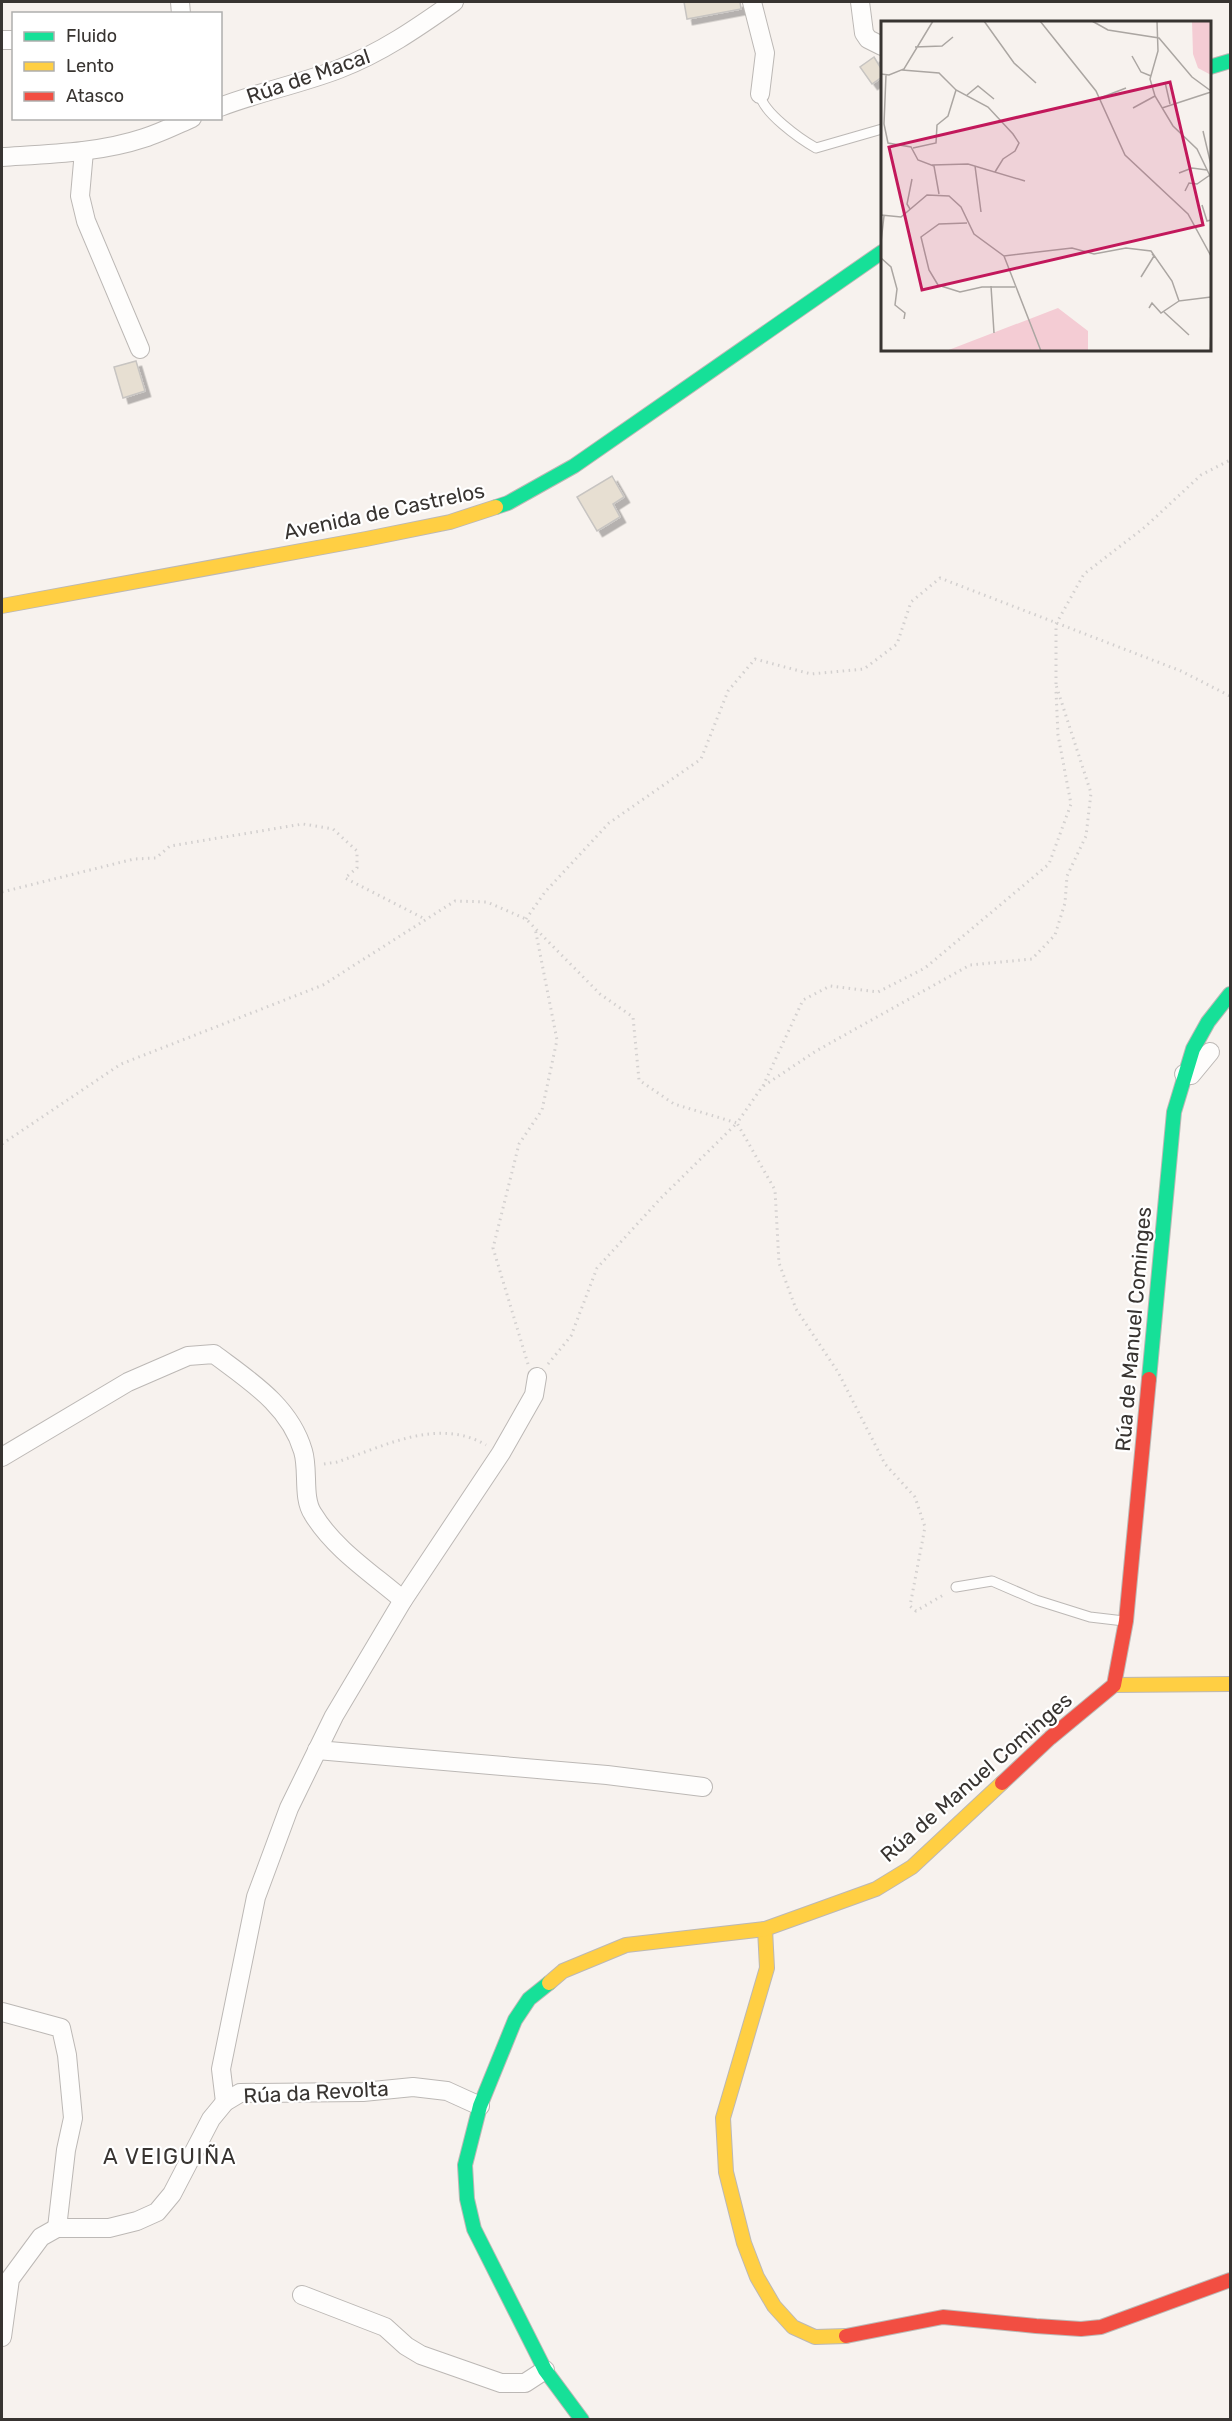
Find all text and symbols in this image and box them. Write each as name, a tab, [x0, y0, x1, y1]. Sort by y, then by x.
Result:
legend	[12, 12, 222, 120]
inset map	[881, 21, 1211, 351]
text: Fluido	[66, 25, 117, 47]
street label: Rúa de Macal	[243, 43, 373, 109]
text: Lento	[66, 55, 114, 77]
text: Atasco	[66, 85, 124, 107]
street label: Avenida de Castrelos	[281, 477, 487, 545]
street label: Rúa de Manuel Cominges	[1110, 1206, 1156, 1452]
street label: Rúa de Manuel Cominges	[875, 1687, 1077, 1867]
street label: Rúa da Revolta	[243, 2076, 389, 2108]
district label: A VEIGUIÑA	[103, 2143, 237, 2170]

